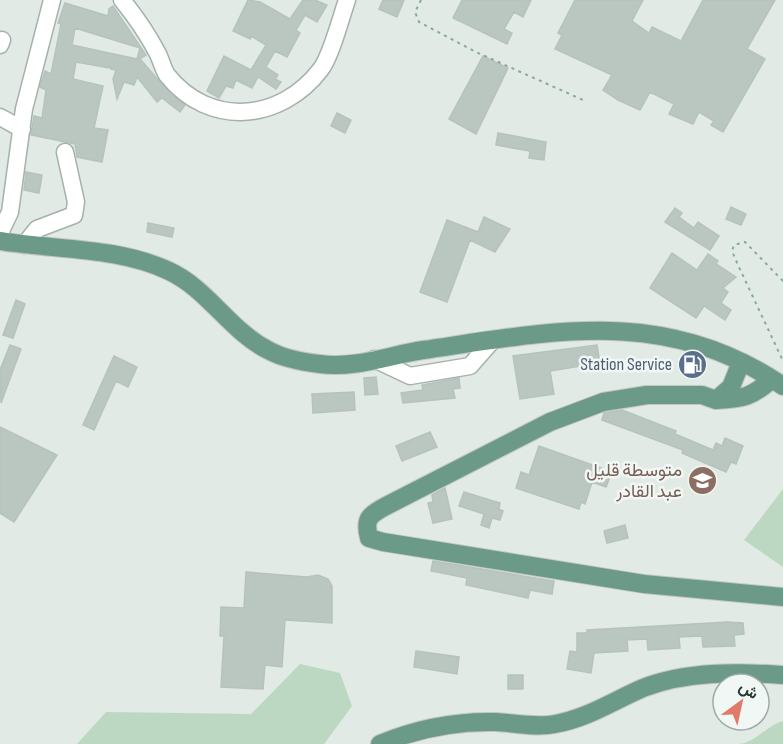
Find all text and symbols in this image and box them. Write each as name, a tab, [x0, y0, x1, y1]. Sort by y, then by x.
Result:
fuel station icon: Station Service	[677, 348, 709, 380]
place label: Station Service	[580, 354, 672, 375]
place label: متوسطة قليل عبد القادر	[586, 460, 682, 502]
school or university icon: متوسطة قليل عبد القادر	[687, 464, 719, 496]
north arrow	[711, 672, 771, 732]
text: ش	[735, 677, 762, 704]

